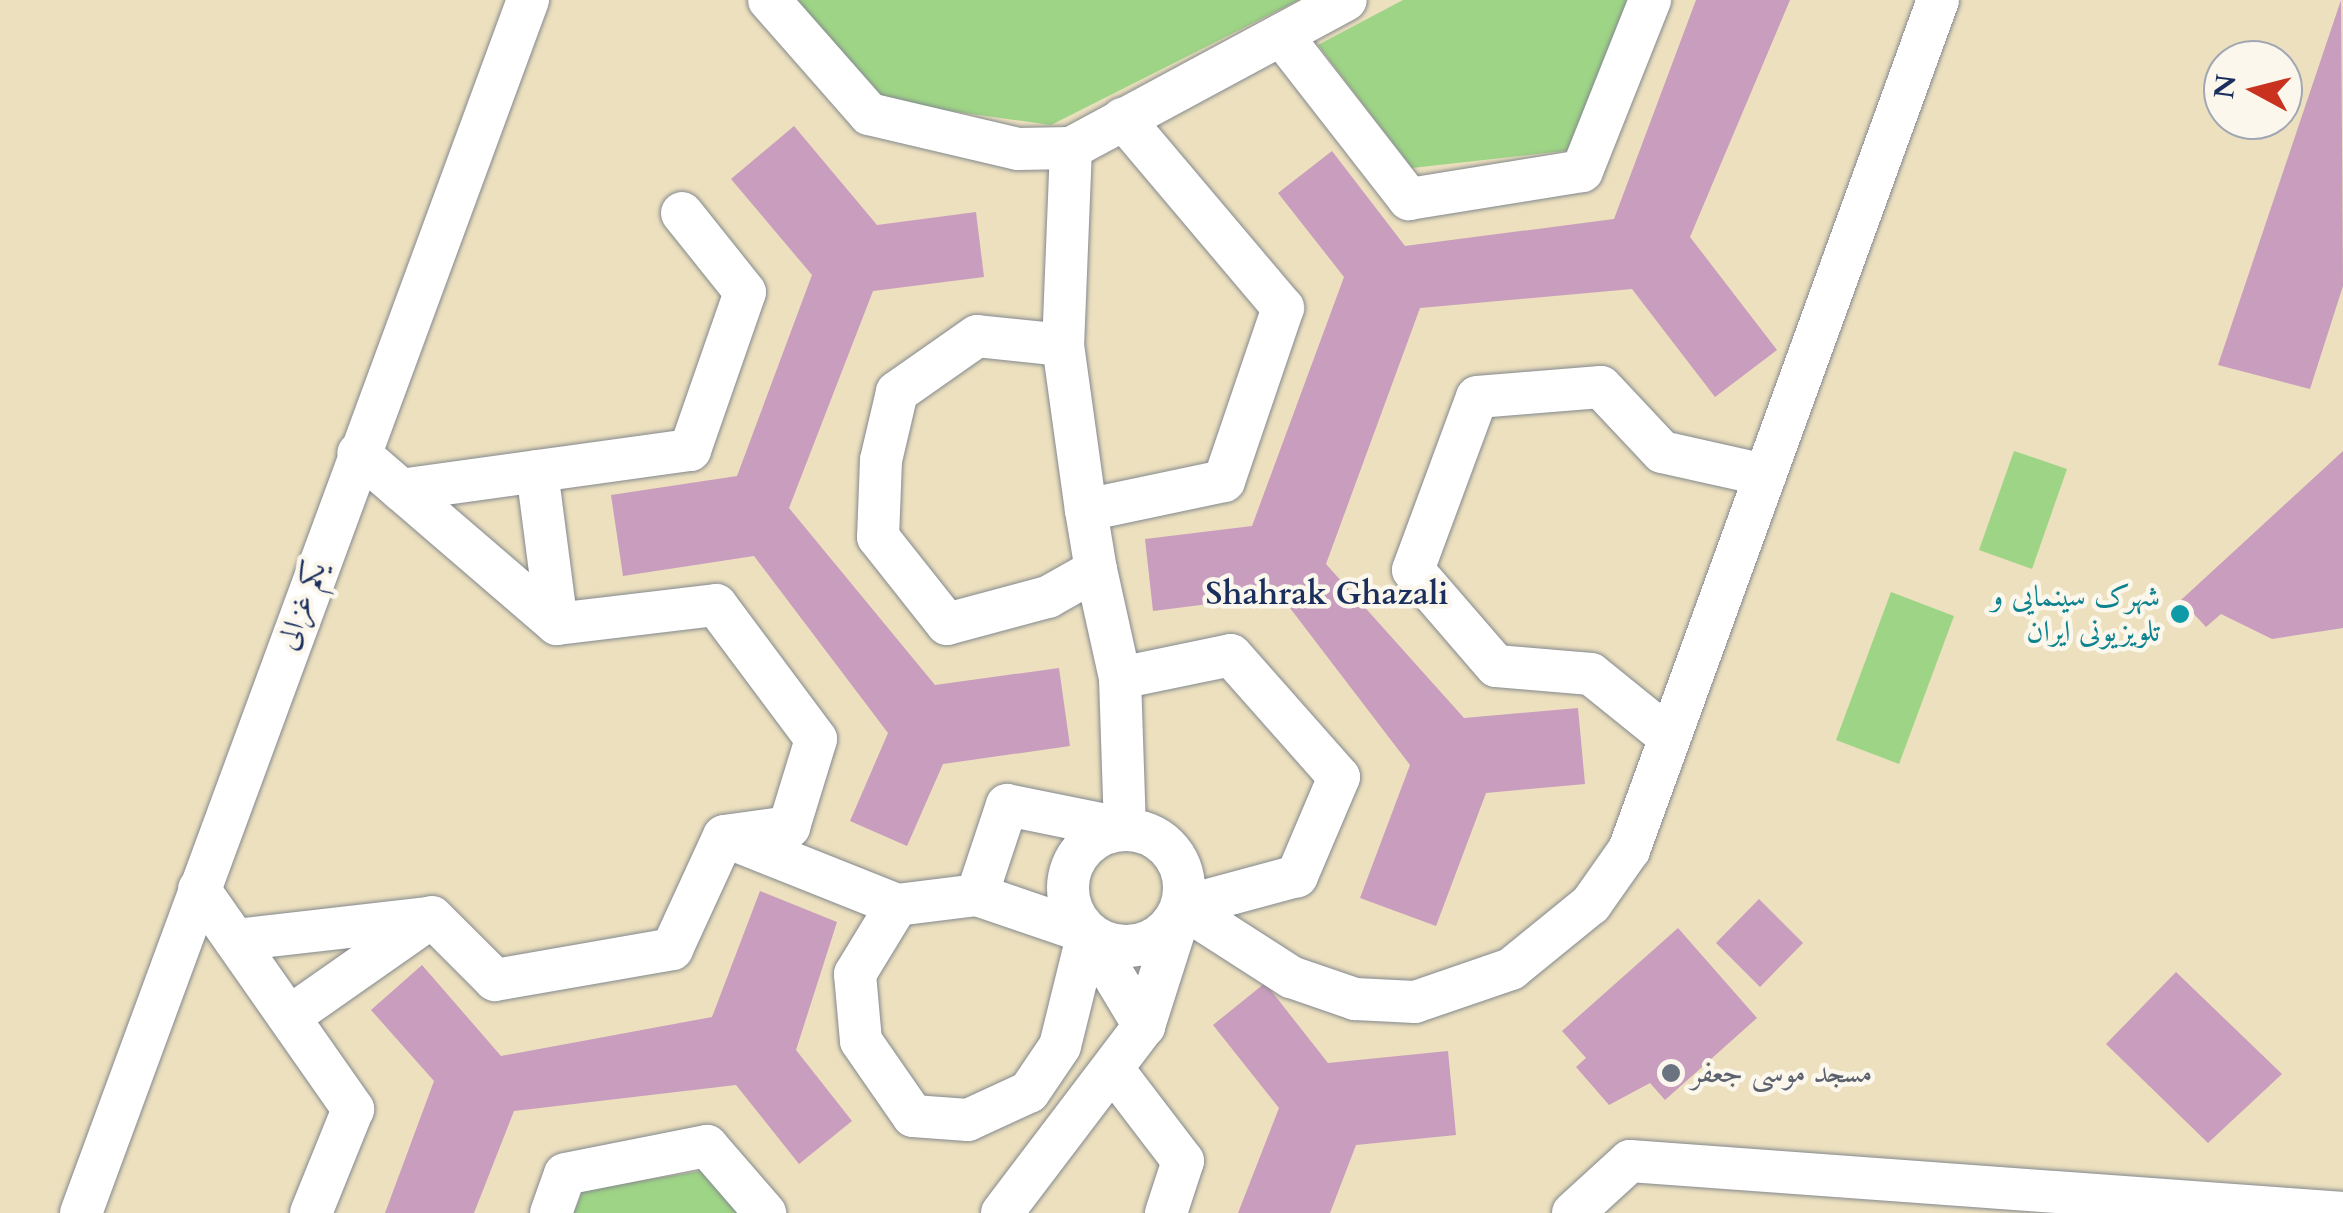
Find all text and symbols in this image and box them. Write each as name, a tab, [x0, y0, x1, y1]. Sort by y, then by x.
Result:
north arrow	[2203, 40, 2303, 140]
text: N	[2205, 72, 2246, 101]
street label: یکم غزالی	[270, 557, 334, 655]
district label: Shahrak Ghazali	[1206, 575, 1448, 613]
place label: شهرک سینمایی و تلویزیونی ایران	[1991, 579, 2160, 650]
marker: شهرک سینمایی و تلویزیونی ایران	[2169, 603, 2191, 625]
place label: مسجد موسی جعفر	[1691, 1055, 1872, 1091]
marker: مسجد موسی جعفر	[1660, 1062, 1682, 1084]

